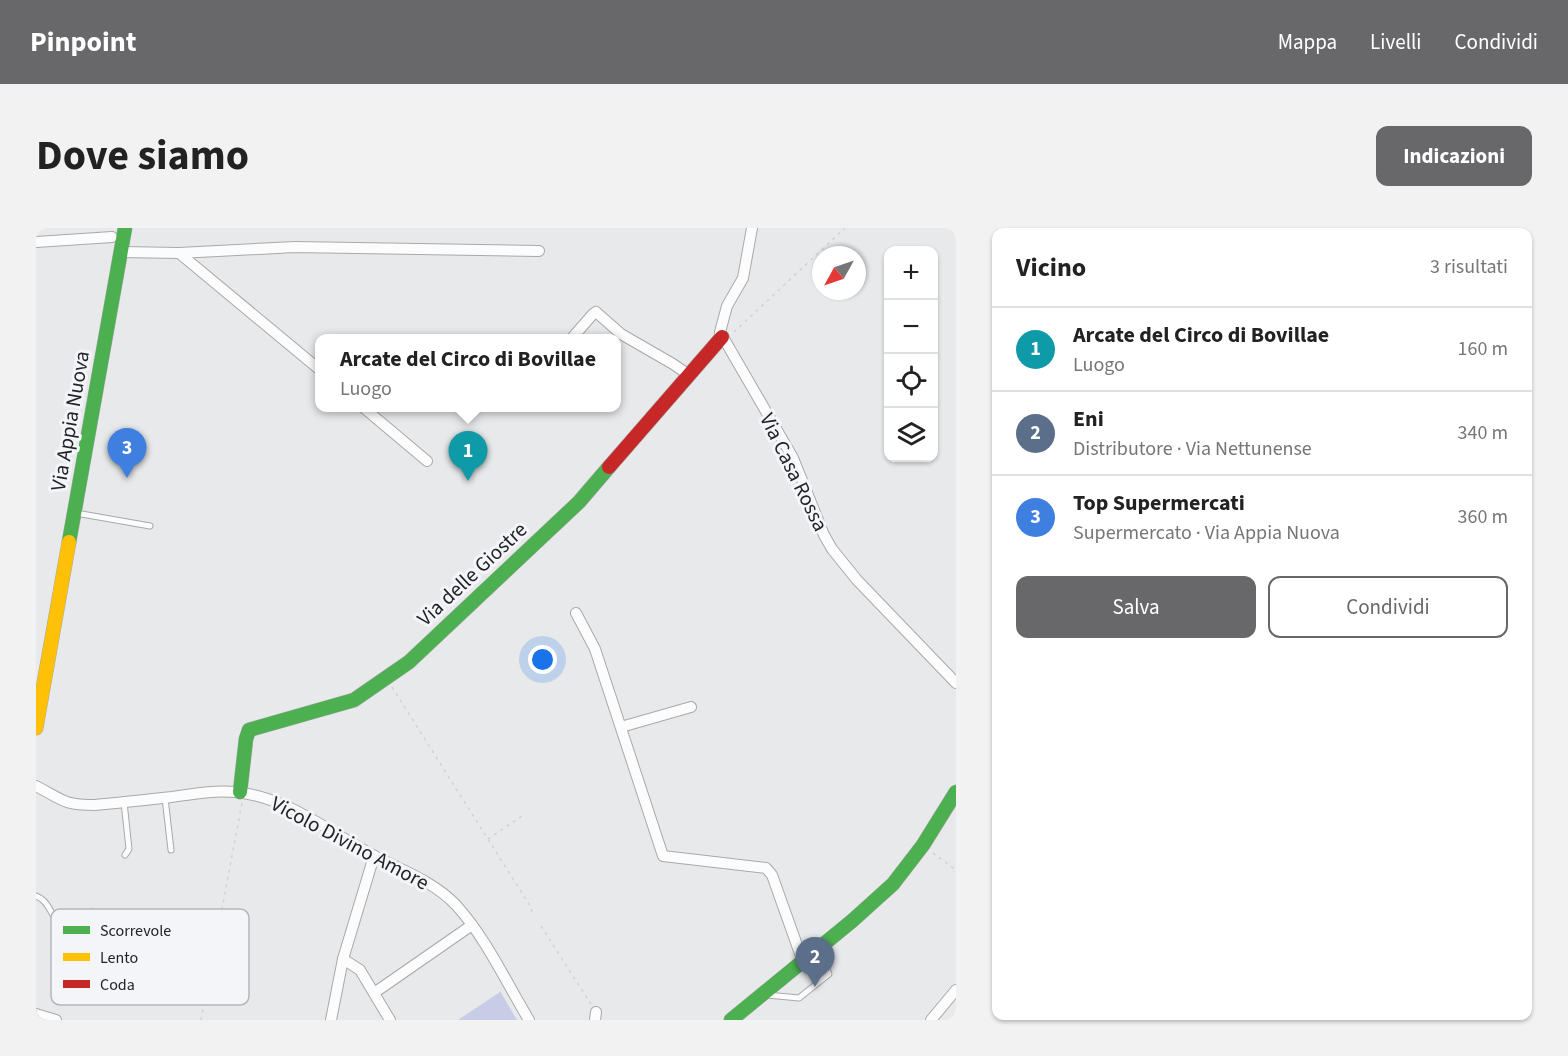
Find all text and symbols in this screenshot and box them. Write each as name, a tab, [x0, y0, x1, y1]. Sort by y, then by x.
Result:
text: Pinpoint	[30, 22, 137, 62]
text: Mappa	[1278, 27, 1337, 57]
text: Livelli	[1370, 27, 1422, 57]
text: Condividi	[1455, 27, 1538, 57]
text: Dove siamo	[36, 126, 249, 186]
button: Indicazioni	[1376, 126, 1532, 186]
north arrow	[812, 246, 866, 300]
map controls	[884, 246, 938, 462]
button: +	[884, 246, 938, 300]
text: Vicino	[1016, 249, 1086, 286]
text: 3 risultati	[1430, 253, 1508, 281]
button: −	[884, 300, 938, 354]
text: Arcate del Circo di Bovillae	[1073, 319, 1329, 351]
popup	[315, 334, 621, 412]
text: 1	[1030, 335, 1041, 363]
text: 160 m	[1458, 335, 1508, 363]
text: Arcate del Circo di Bovillae	[340, 343, 596, 375]
street label: Via Appia Nuova	[43, 349, 97, 493]
text: Luogo	[1073, 351, 1125, 379]
button: locate	[884, 354, 938, 408]
text: Luogo	[340, 375, 392, 403]
text: Eni	[1073, 403, 1104, 435]
street label: Via Casa Rossa	[752, 408, 836, 536]
button: layers	[884, 408, 938, 462]
text: 2	[1030, 419, 1041, 447]
text: 340 m	[1458, 419, 1508, 447]
pin: 3	[108, 428, 146, 478]
pin: 1	[448, 432, 488, 481]
text: Distributore · Via Nettunense	[1073, 435, 1312, 463]
text: Top Supermercati	[1073, 487, 1245, 519]
text: 3	[1030, 503, 1041, 531]
text: 360 m	[1458, 503, 1508, 531]
street label: Via delle Giostre	[410, 515, 534, 633]
text: Supermercato · Via Appia Nuova	[1073, 519, 1340, 547]
button: Salva	[1016, 576, 1256, 638]
button: Condividi	[1268, 576, 1508, 638]
your location	[528, 645, 557, 674]
street label: Vicolo Divino Amore	[266, 789, 434, 897]
legend	[51, 909, 249, 1005]
text: Scorrevole	[100, 920, 171, 942]
pin: 2	[796, 938, 834, 987]
text: Lento	[100, 947, 138, 969]
text: Coda	[100, 974, 135, 996]

